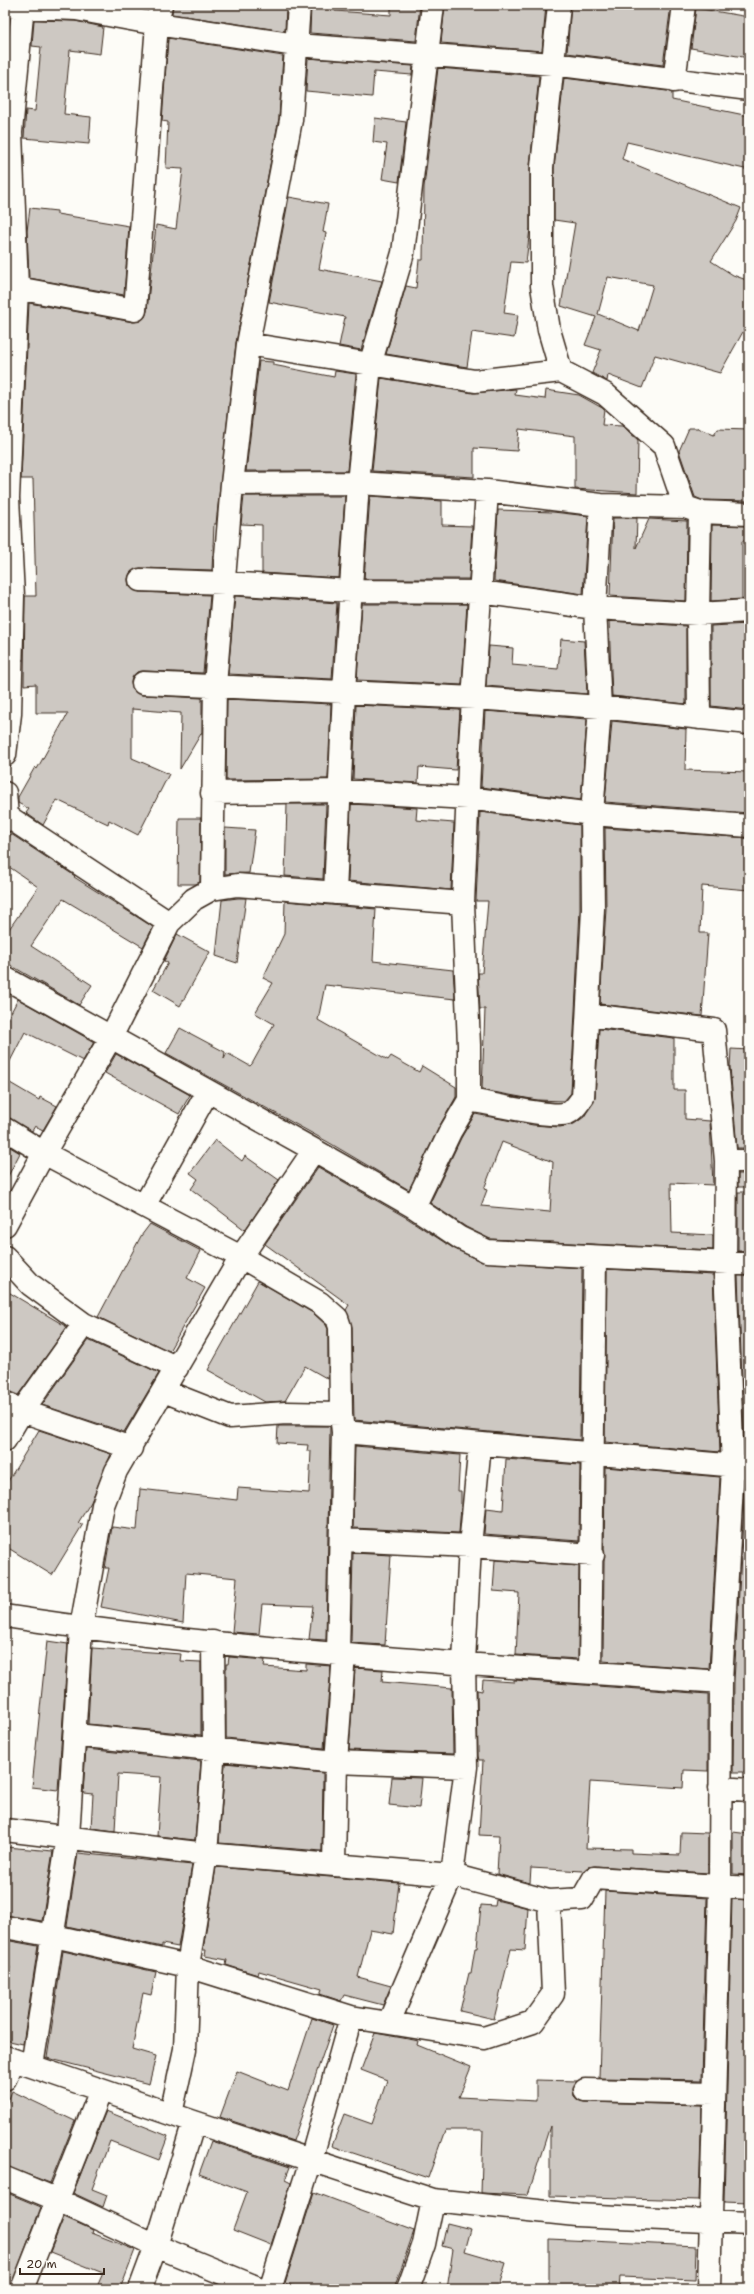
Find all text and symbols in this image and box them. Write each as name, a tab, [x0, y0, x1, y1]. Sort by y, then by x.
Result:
scale bar	[20, 2250, 104, 2276]
text: 20 m	[26, 2256, 57, 2272]

